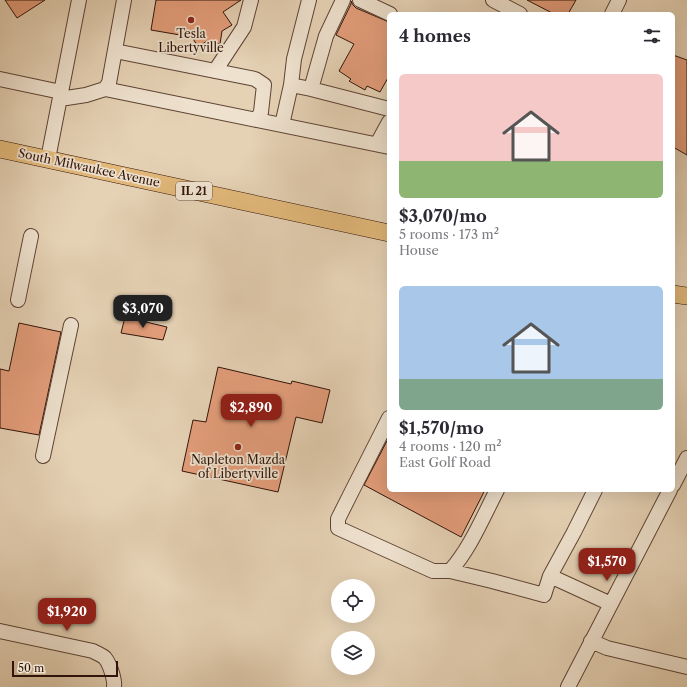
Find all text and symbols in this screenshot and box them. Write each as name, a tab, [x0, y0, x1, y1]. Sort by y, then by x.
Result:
marker: Tesla Libertyville	[186, 15, 196, 25]
icon: filters	[641, 25, 663, 47]
place label: Tesla Libertyville	[158, 26, 224, 55]
text: 4 homes	[399, 26, 471, 46]
icon: home	[495, 100, 567, 172]
street label: South Milwaukee Avenue	[17, 145, 162, 190]
road number: IL 21	[176, 182, 212, 200]
text: $3,070/mo	[399, 206, 487, 226]
text: 5 rooms · 173 m²	[399, 226, 499, 242]
text: House	[399, 242, 439, 258]
pin: $3,070	[110, 295, 176, 329]
text: $3,070	[122, 300, 164, 316]
icon: home	[495, 312, 567, 384]
pin: $2,890	[218, 394, 284, 428]
text: $2,890	[230, 399, 272, 415]
text: $1,570/mo	[399, 418, 484, 438]
text: 4 rooms · 120 m²	[399, 438, 502, 454]
marker: Napleton Mazda of Libertyville	[233, 442, 243, 452]
place label: Napleton Mazda of Libertyville	[191, 452, 286, 481]
text: East Golf Road	[399, 454, 491, 470]
pin: $1,570	[574, 548, 640, 582]
text: $1,570	[588, 553, 626, 569]
map controls	[331, 579, 375, 675]
button: locate	[331, 579, 375, 623]
pin: $1,920	[34, 598, 100, 632]
text: $1,920	[47, 603, 87, 619]
button: layers	[331, 631, 375, 675]
scale bar	[12, 659, 118, 678]
text: 50 m	[18, 661, 44, 675]

